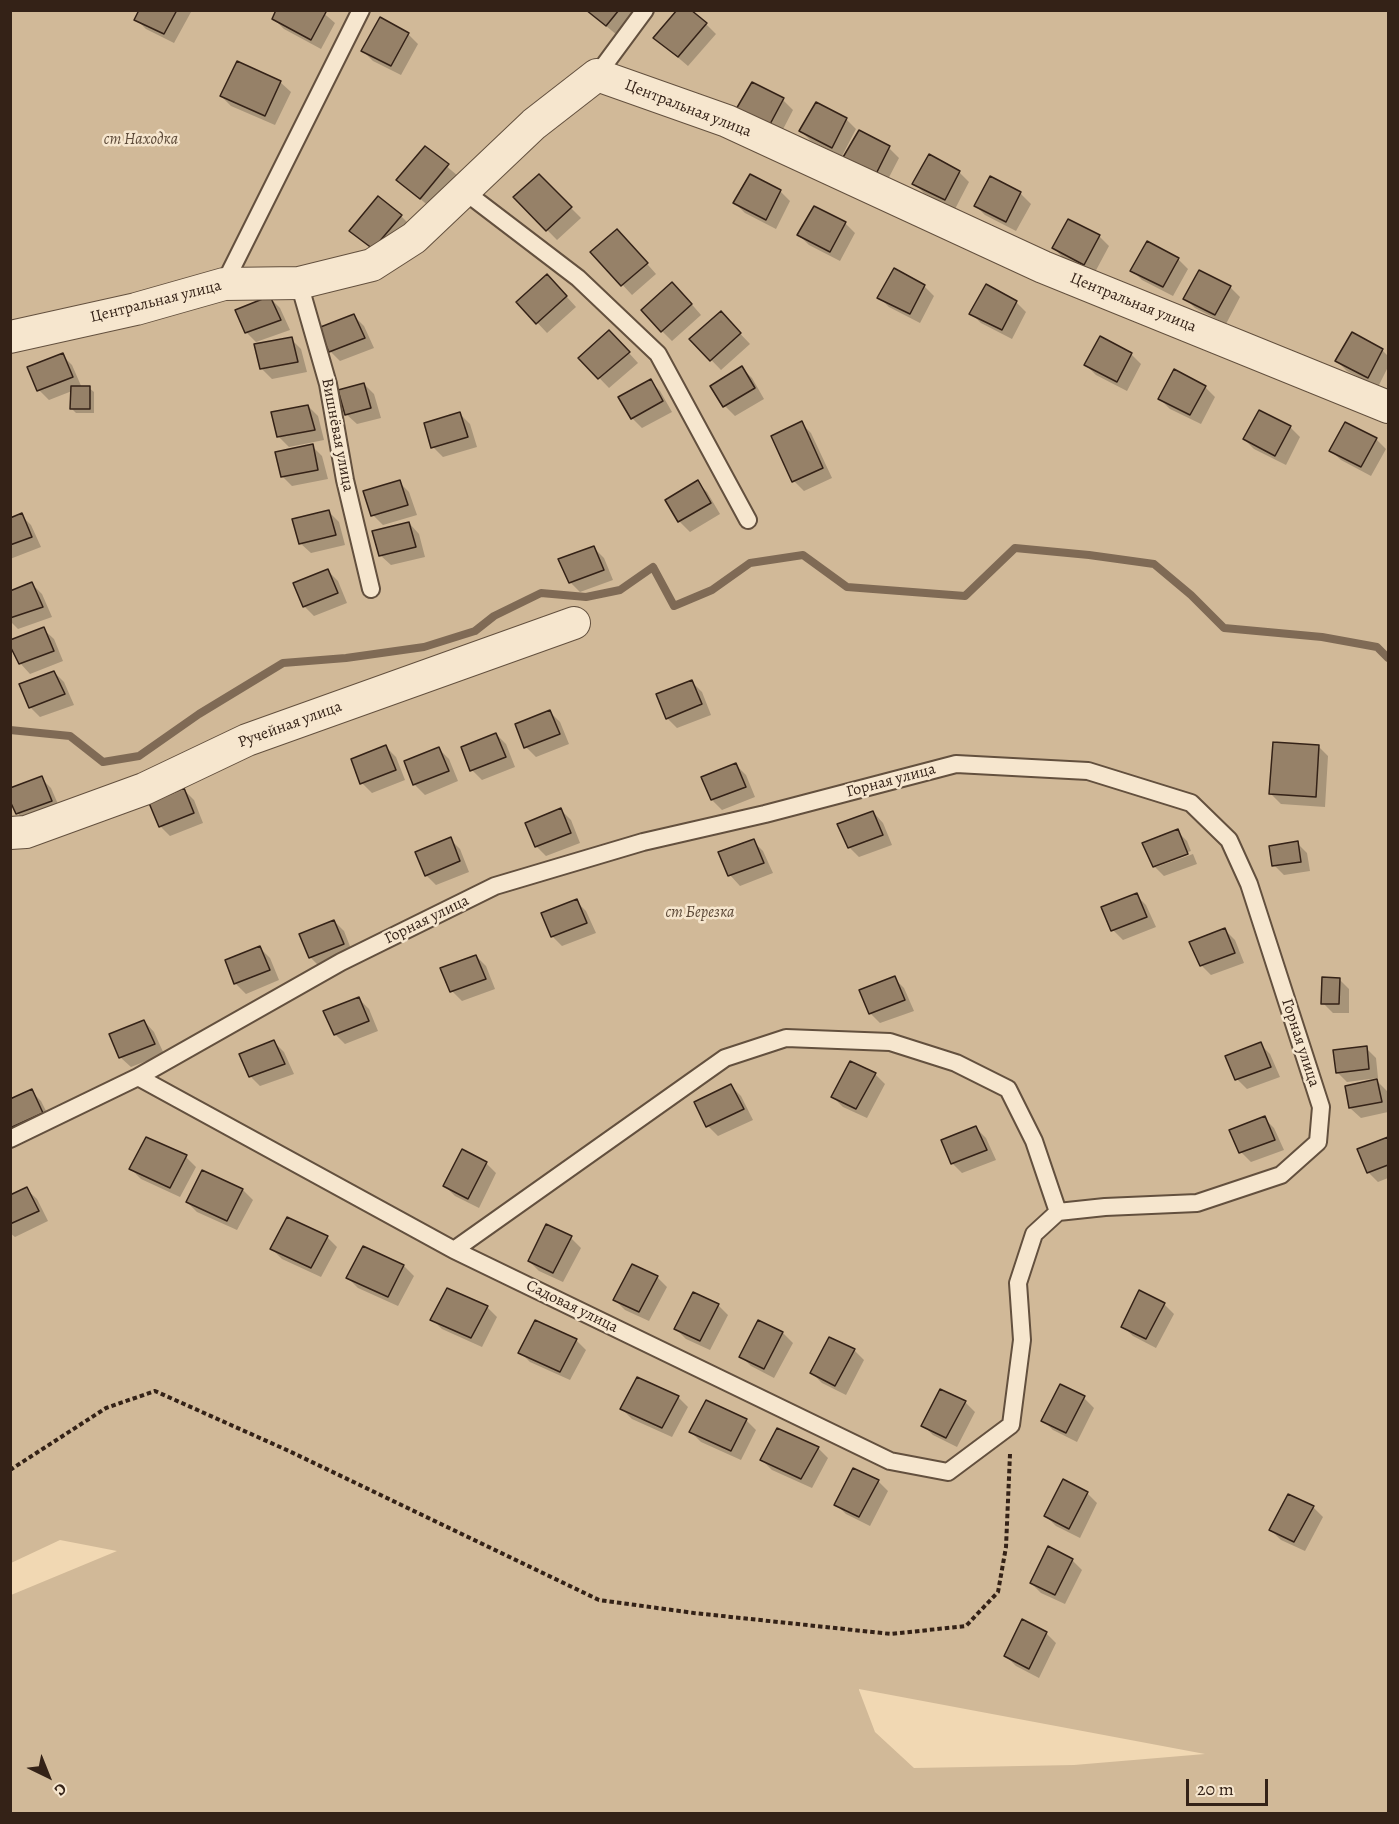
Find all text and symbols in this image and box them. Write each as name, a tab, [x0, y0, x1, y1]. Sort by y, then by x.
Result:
street label: Центральная улица	[622, 76, 754, 142]
park label: ст Находка	[104, 130, 178, 150]
street label: Центральная улица	[1067, 269, 1199, 337]
street label: Центральная улица	[89, 276, 223, 328]
street label: Вишнёвая улица	[317, 377, 357, 493]
street label: Ручейная улица	[236, 697, 344, 753]
street label: Горная улица	[844, 760, 938, 802]
street label: Горная улица	[382, 891, 472, 949]
park label: ст Березка	[665, 903, 735, 923]
street label: Горная улица	[1277, 996, 1323, 1090]
street label: Садовая улица	[523, 1276, 621, 1338]
north arrow	[18, 1746, 78, 1806]
scale bar	[1189, 1767, 1272, 1805]
text: 20 m	[1197, 1777, 1234, 1801]
text: С	[49, 1778, 71, 1801]

